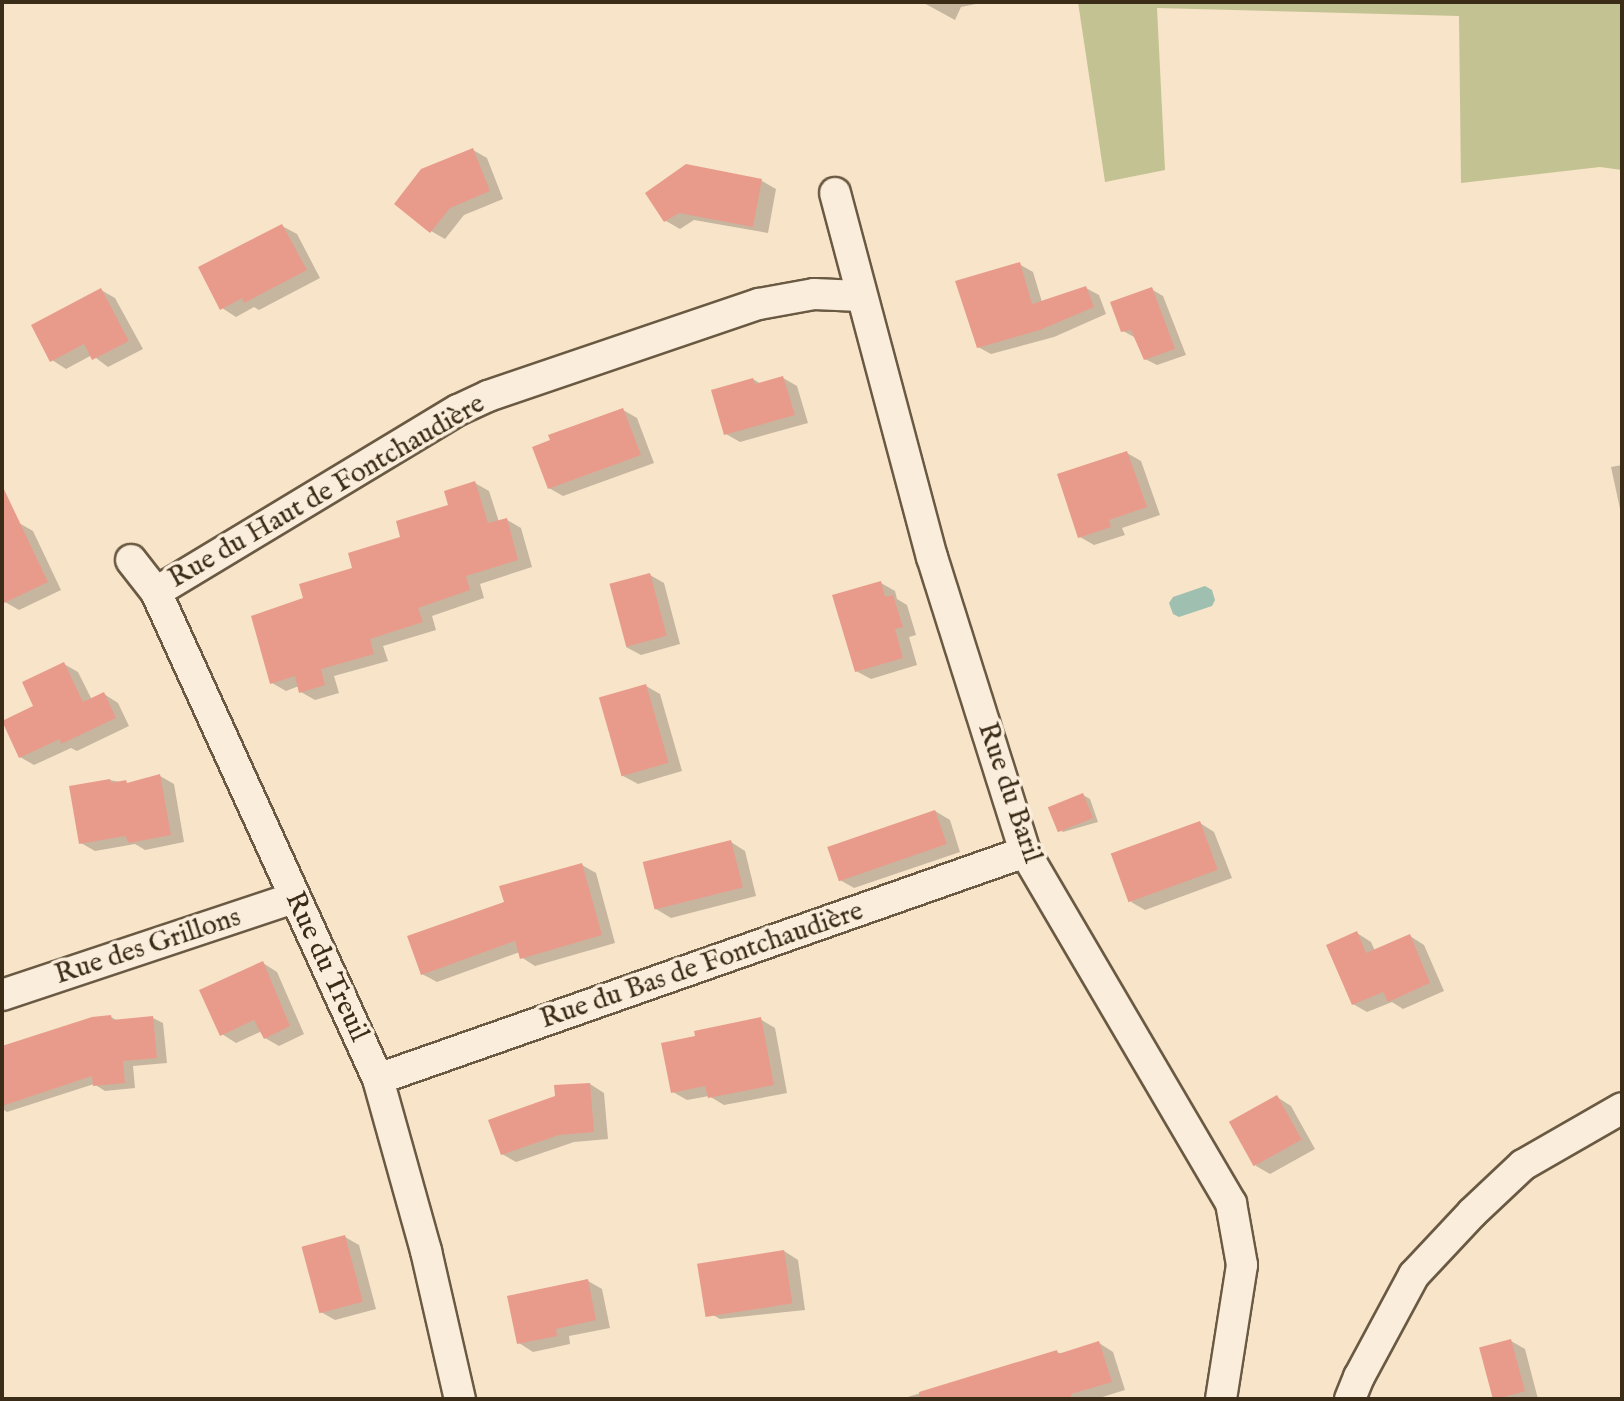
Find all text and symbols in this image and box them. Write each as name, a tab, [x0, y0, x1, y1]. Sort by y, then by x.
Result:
street label: Rue du Haut de Fontchaudière	[163, 388, 491, 596]
street label: Rue du Baril	[969, 718, 1049, 868]
street label: Rue du Treuil	[277, 887, 375, 1047]
street label: Rue du Bas de Fontchaudière	[536, 895, 868, 1037]
street label: Rue des Grillons	[51, 901, 245, 993]

